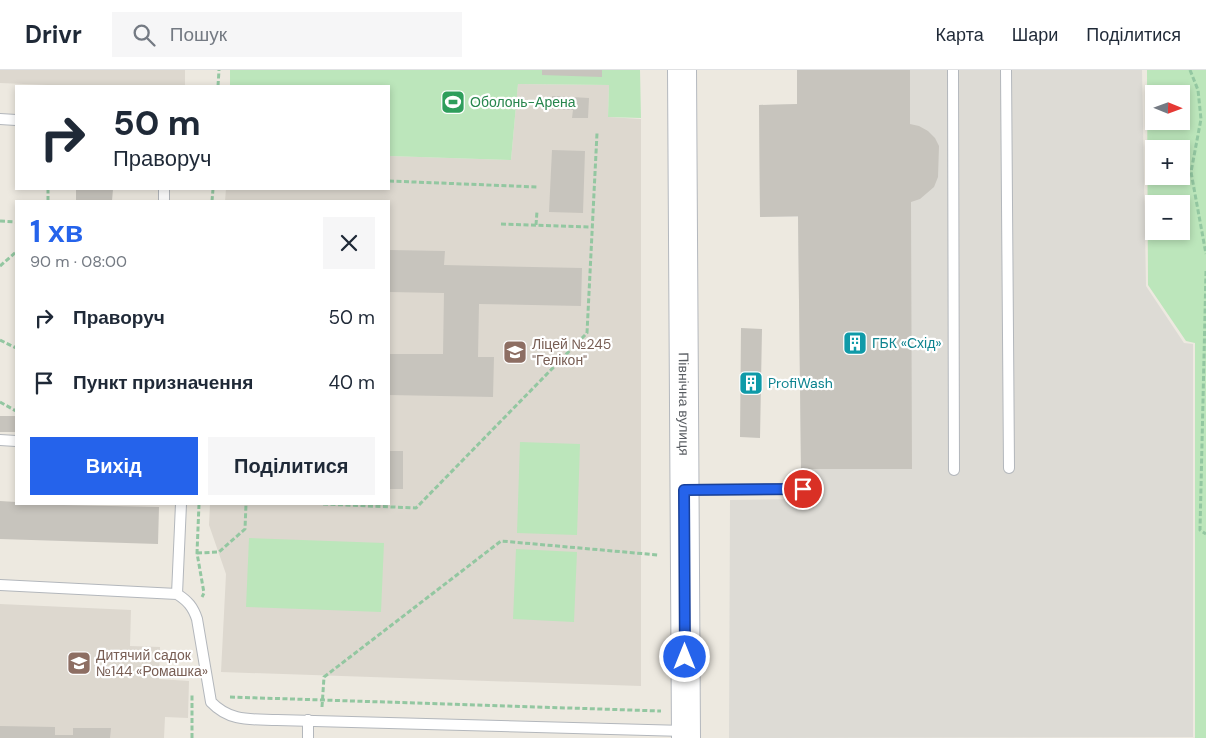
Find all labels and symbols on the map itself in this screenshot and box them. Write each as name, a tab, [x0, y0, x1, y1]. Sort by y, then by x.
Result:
north arrow	[1145, 85, 1190, 130]
sports icon: Оболонь-Арена	[440, 89, 466, 115]
place label: Оболонь-Арена	[470, 93, 576, 111]
building icon: ГБК «Схід»	[842, 330, 868, 356]
place label: ГБК «Схід»	[872, 334, 942, 352]
place label: Ліцей №245 "Гелікон"	[532, 335, 611, 369]
school or university icon: Ліцей №245 "Гелікон"	[502, 339, 528, 365]
street label: Північна вулиця	[675, 352, 693, 456]
building icon: ProfiWash	[738, 370, 764, 396]
place label: ProfiWash	[768, 374, 833, 392]
pin	[782, 468, 824, 510]
position arrow	[658, 630, 710, 682]
place label: Дитячий садок №144 «Ромашка»	[96, 646, 208, 680]
school or university icon: Дитячий садок №144 «Ромашка»	[66, 650, 92, 676]

